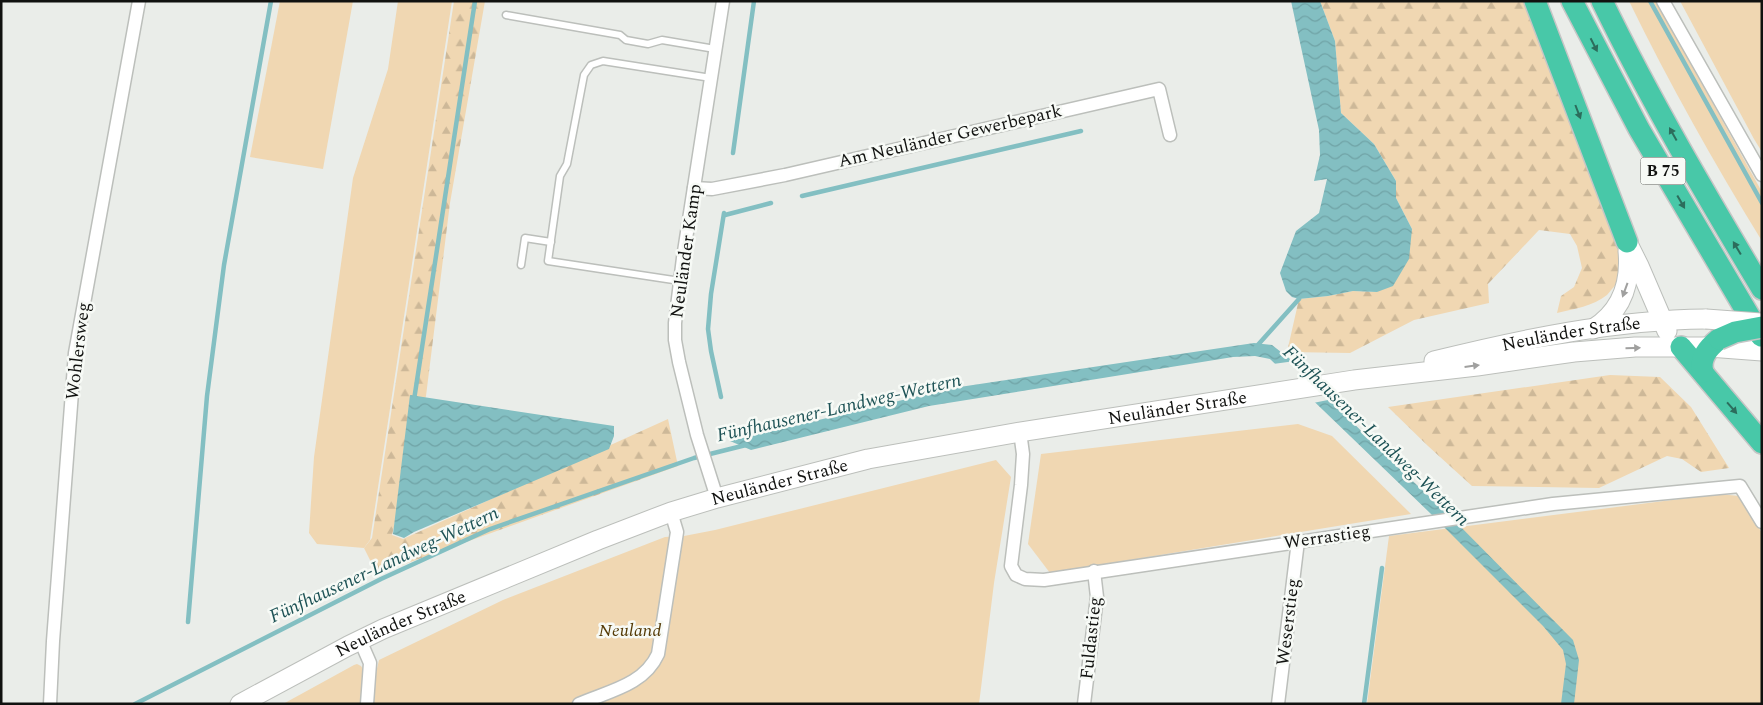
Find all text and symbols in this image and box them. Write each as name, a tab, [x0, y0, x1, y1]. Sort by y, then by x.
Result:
one-way arrow	[1590, 38, 1598, 52]
street label: Am Neuländer Gewerbepark	[836, 97, 1064, 175]
one-way arrow	[1574, 105, 1582, 119]
one-way arrow	[1669, 127, 1677, 142]
road number: B 75	[1640, 158, 1686, 185]
street label: Neuländer Kamp	[663, 182, 709, 320]
one-way arrow	[1677, 196, 1686, 209]
one-way arrow	[1733, 242, 1742, 255]
one-way arrow	[1621, 282, 1628, 297]
street label: Wohlersweg	[59, 300, 97, 402]
street label: Neuländer Straße	[1499, 309, 1642, 358]
water label: Fünfhausener-Landweg-Wettern	[1276, 339, 1476, 533]
one-way arrow	[1626, 343, 1642, 351]
one-way arrow	[1464, 362, 1480, 370]
water label: Fünfhausener-Landweg-Wettern	[714, 366, 964, 450]
street label: Neuländer Straße	[1106, 383, 1249, 432]
one-way arrow	[1726, 402, 1737, 415]
street label: Neuländer Straße	[708, 451, 851, 512]
water label: Fünfhausener-Landweg-Wettern	[264, 499, 504, 631]
street label: Werrastieg	[1282, 518, 1372, 556]
street label: Weserstieg	[1269, 577, 1307, 667]
street label: Neuländer Straße	[330, 583, 470, 664]
street label: Fuldastieg	[1073, 595, 1109, 681]
park label: Neuland	[599, 617, 661, 644]

